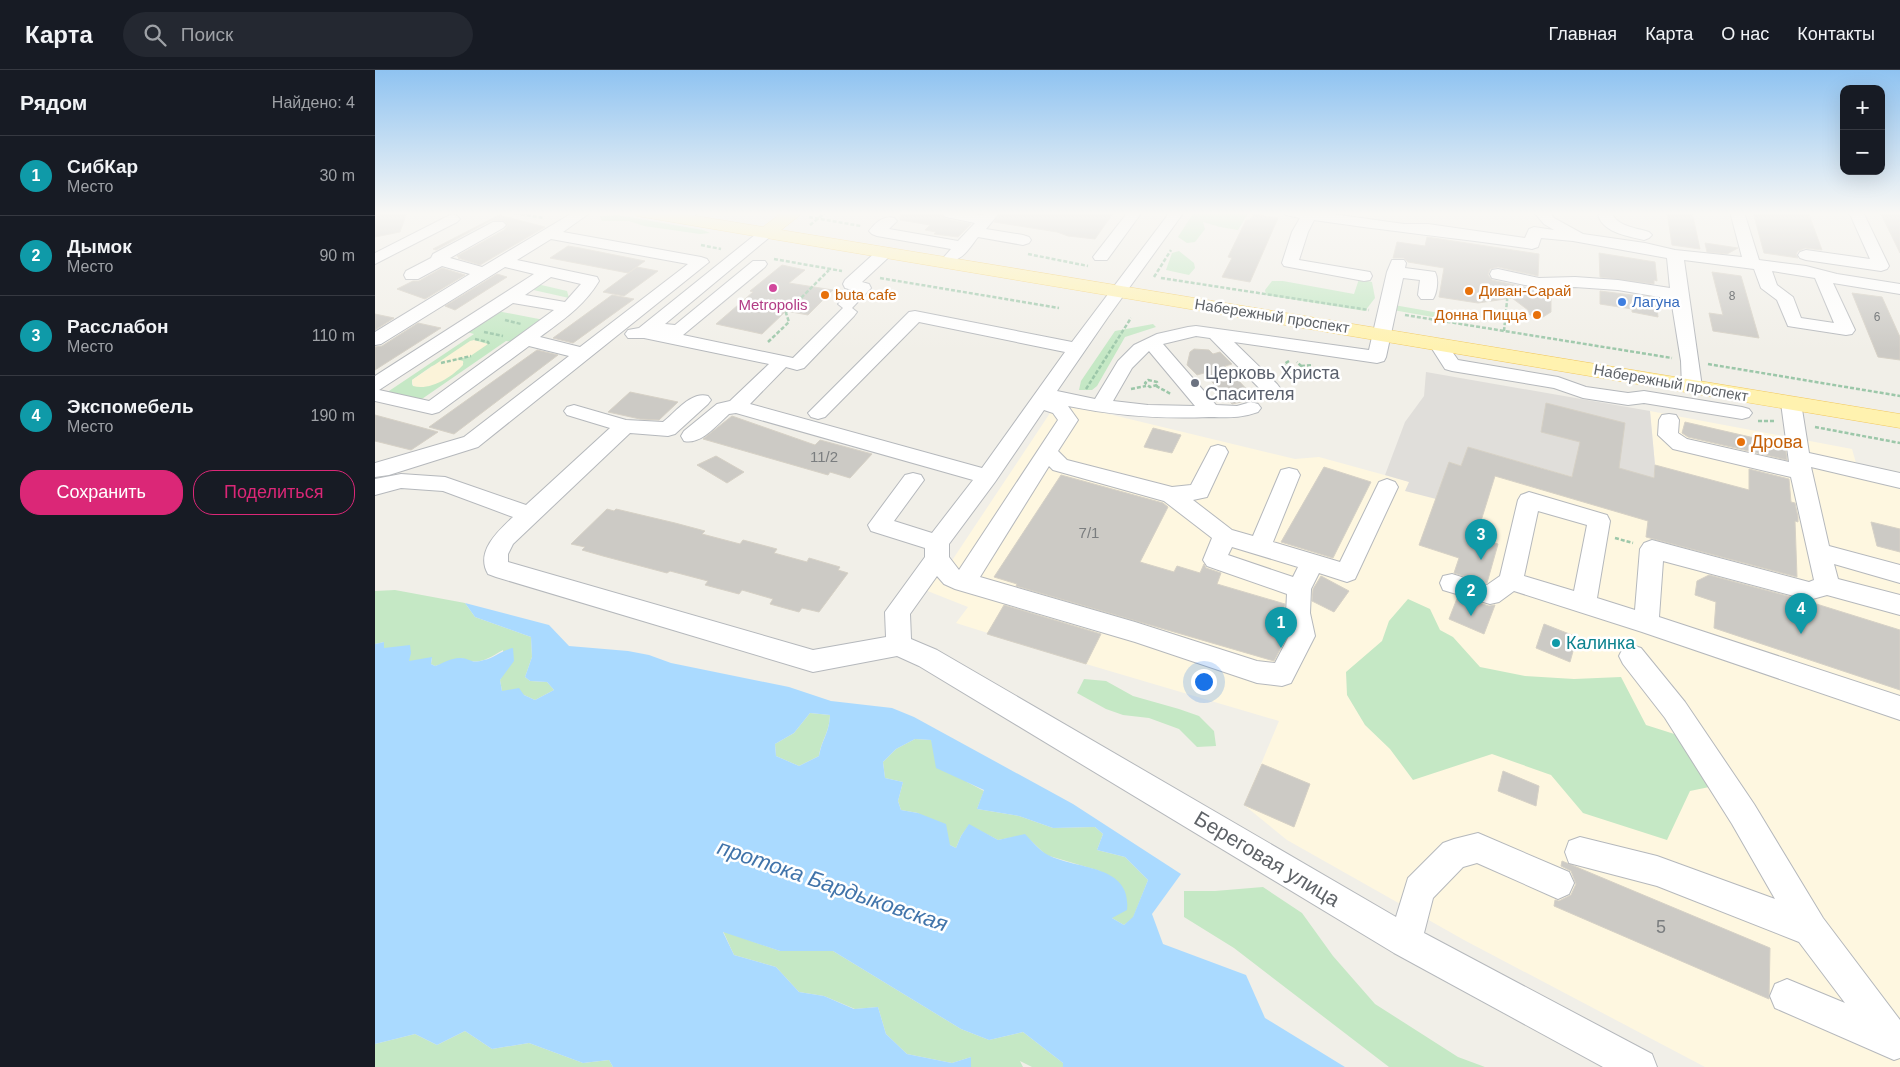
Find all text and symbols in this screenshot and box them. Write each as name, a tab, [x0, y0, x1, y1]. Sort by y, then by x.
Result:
search box	[123, 12, 473, 57]
text: Карта	[25, 21, 93, 48]
icon: search	[141, 21, 169, 49]
text: Поиск	[181, 24, 233, 45]
text: Главная	[1549, 24, 1617, 44]
text: Карта	[1645, 24, 1693, 44]
text: О нас	[1721, 24, 1769, 44]
text: Контакты	[1797, 24, 1875, 44]
map controls	[1840, 85, 1885, 175]
button: +	[1840, 85, 1885, 130]
text: Рядом	[20, 91, 87, 114]
text: Найдено: 4	[272, 94, 355, 111]
button: −	[1840, 130, 1885, 175]
text: СибКар	[67, 156, 138, 177]
text: 1	[32, 167, 40, 184]
text: 30 m	[319, 167, 355, 184]
text: Место	[67, 178, 113, 195]
text: Дымок	[67, 236, 132, 257]
text: 2	[32, 247, 40, 264]
text: 90 m	[319, 247, 355, 264]
text: Место	[67, 258, 113, 275]
marker: Metropolis	[767, 282, 779, 294]
place label: Диван-Сарай	[1479, 282, 1571, 299]
marker: Диван-Сарай	[1463, 285, 1475, 297]
place label: buta cafe	[835, 286, 897, 303]
marker: buta cafe	[819, 289, 831, 301]
house number: 8	[1729, 289, 1736, 303]
place label: Лагуна	[1632, 293, 1680, 310]
street label: Набережный проспект	[1193, 295, 1351, 336]
place label: Metropolis	[738, 296, 808, 313]
marker: Лагуна	[1616, 296, 1628, 308]
place label: Донна Пицца	[1435, 306, 1528, 323]
marker: Донна Пицца	[1531, 309, 1543, 321]
house number: 6	[1874, 310, 1881, 324]
text: Расслабон	[67, 316, 169, 337]
text: 3	[32, 327, 40, 344]
text: 110 m	[312, 327, 355, 344]
text: Место	[67, 338, 113, 355]
street label: Набережный проспект	[1593, 361, 1750, 404]
place label: Церковь Христа Спасителя	[1205, 363, 1340, 404]
marker: Церковь Христа Спасителя	[1189, 377, 1201, 389]
text: Экспомебель	[67, 396, 194, 417]
text: 4	[32, 407, 40, 424]
text: 190 m	[311, 407, 355, 424]
text: Место	[67, 418, 113, 435]
place label: Дрова	[1751, 432, 1804, 452]
marker: Дрова	[1735, 436, 1747, 448]
house number: 11/2	[810, 448, 838, 465]
button: Сохранить	[20, 470, 183, 515]
button: Поделиться	[193, 470, 355, 515]
pin: 3	[1465, 519, 1497, 560]
house number: 7/1	[1079, 524, 1099, 541]
pin: 2	[1455, 575, 1487, 616]
pin: 4	[1785, 593, 1817, 634]
pin: 1	[1265, 607, 1297, 648]
place label: Калинка	[1566, 633, 1636, 653]
marker: Калинка	[1550, 637, 1562, 649]
your location	[1191, 669, 1217, 695]
street label: Береговая улица	[1191, 806, 1344, 911]
water label: протока Бардыковская	[714, 834, 951, 937]
house number: 5	[1656, 917, 1666, 937]

